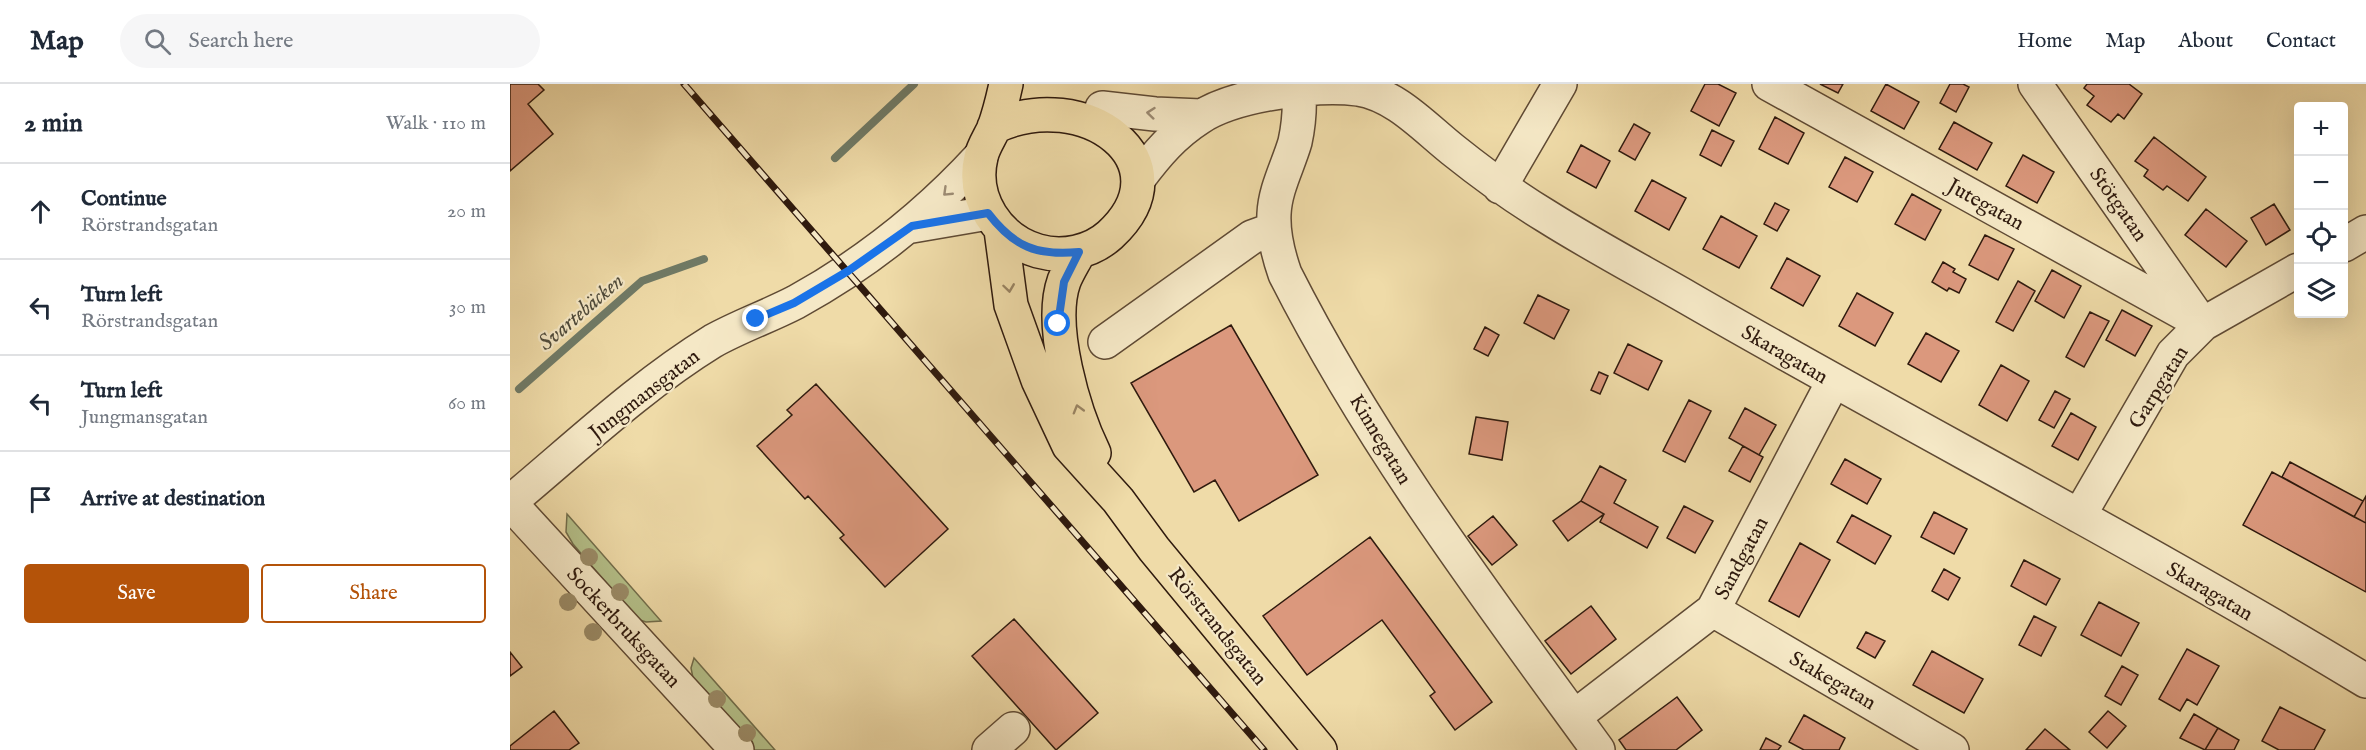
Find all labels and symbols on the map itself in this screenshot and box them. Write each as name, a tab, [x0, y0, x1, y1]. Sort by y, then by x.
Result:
one-way arrow	[1147, 107, 1156, 120]
street label: Stötgatan	[2083, 163, 2153, 247]
street label: Jutegatan	[1940, 172, 2028, 237]
one-way arrow	[944, 184, 955, 195]
water label: Svartebäcken	[533, 268, 630, 357]
one-way arrow	[1002, 284, 1015, 293]
route end	[742, 305, 768, 331]
route start	[1044, 310, 1070, 336]
street label: Skaragatan	[1736, 320, 1832, 391]
street label: Garpgatan	[2123, 341, 2195, 434]
street label: Jungmansgatan	[583, 344, 706, 448]
street label: Kinnegatan	[1342, 390, 1417, 490]
one-way arrow	[1073, 404, 1085, 415]
street label: Sandgatan	[1709, 513, 1775, 605]
street label: Skaragatan	[2161, 557, 2257, 628]
street label: Sockerbruksgatan	[560, 562, 686, 694]
street label: Rörstrandsgatan	[1161, 563, 1273, 691]
street label: Stakegatan	[1784, 646, 1880, 717]

